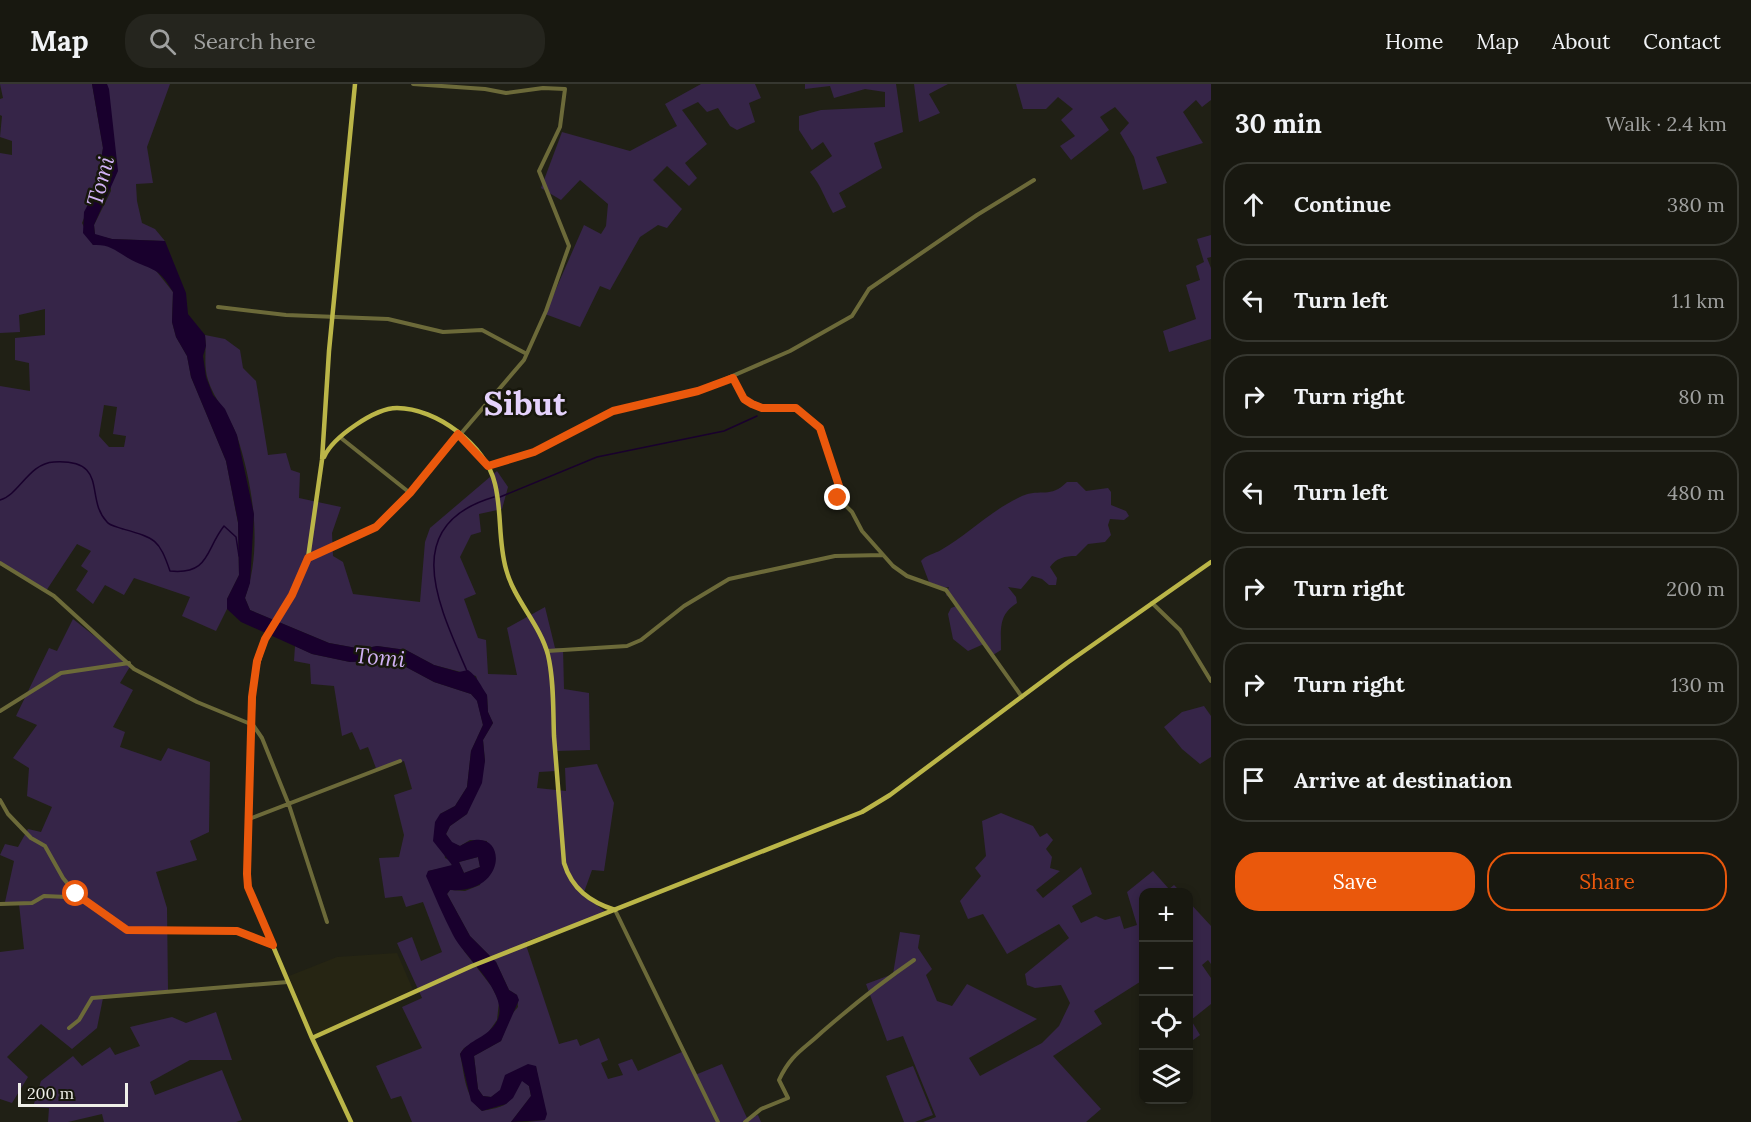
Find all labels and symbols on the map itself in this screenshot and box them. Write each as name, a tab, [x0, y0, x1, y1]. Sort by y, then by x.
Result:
water label: Tomi	[80, 153, 120, 209]
district label: Sibut	[483, 382, 568, 424]
route end	[824, 484, 850, 510]
water label: Tomi	[353, 641, 407, 673]
route start	[62, 880, 88, 906]
scale bar	[18, 1080, 128, 1108]

